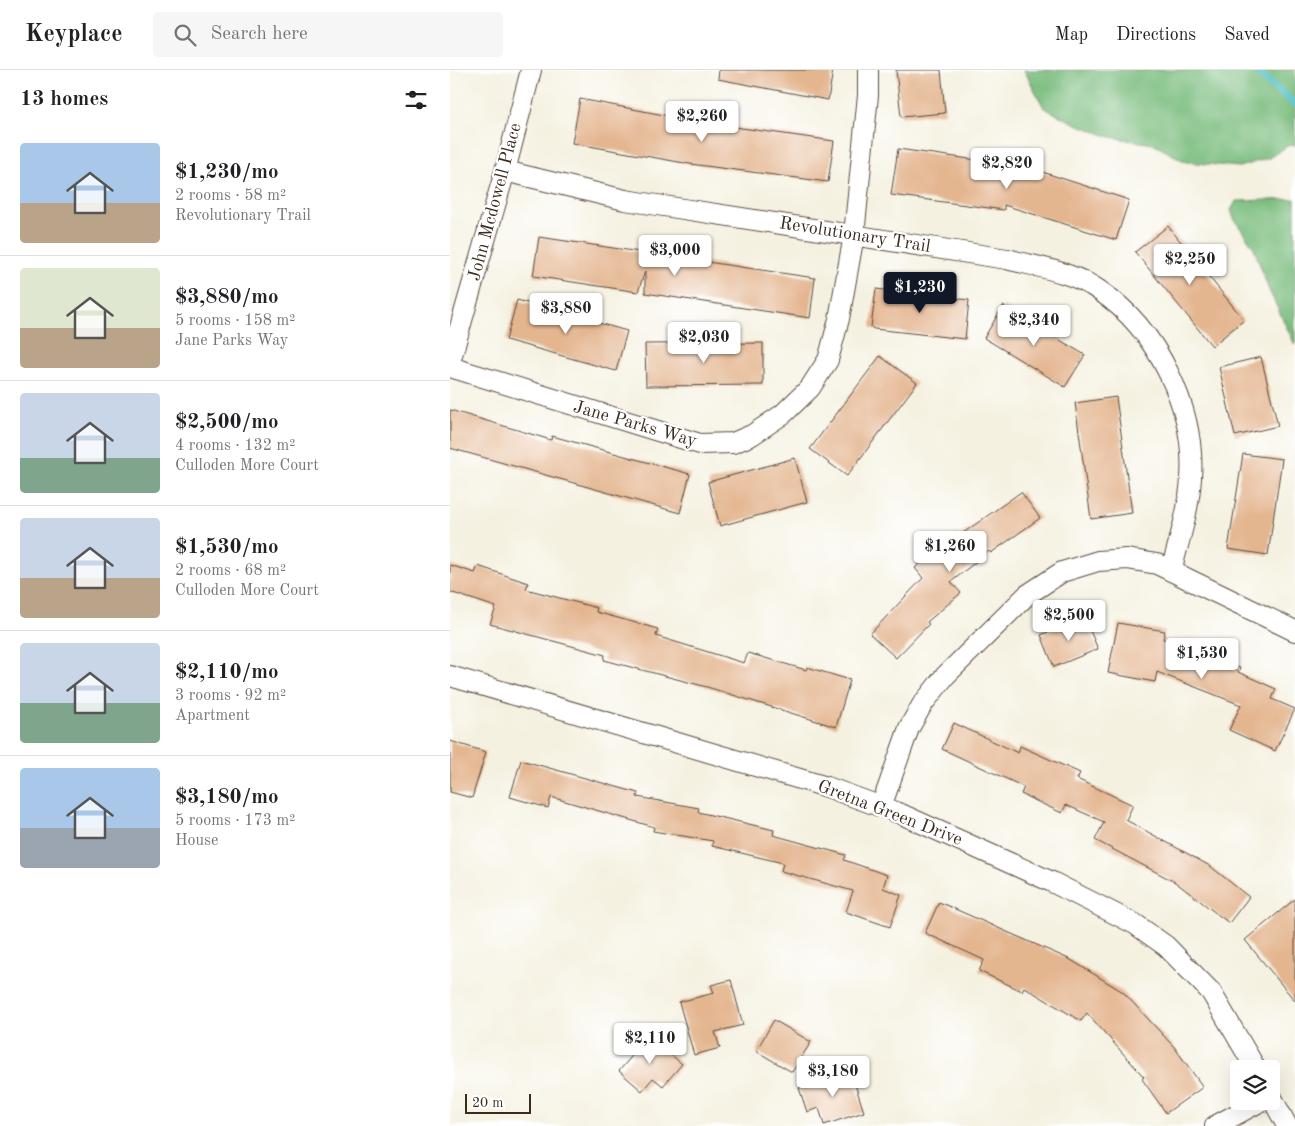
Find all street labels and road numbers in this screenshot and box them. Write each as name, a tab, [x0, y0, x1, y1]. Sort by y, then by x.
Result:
street label: John Mcdowell Place	[465, 121, 525, 283]
street label: Revolutionary Trail	[778, 214, 932, 256]
street label: Jane Parks Way	[571, 398, 699, 450]
street label: Gretna Green Drive	[815, 777, 965, 849]

